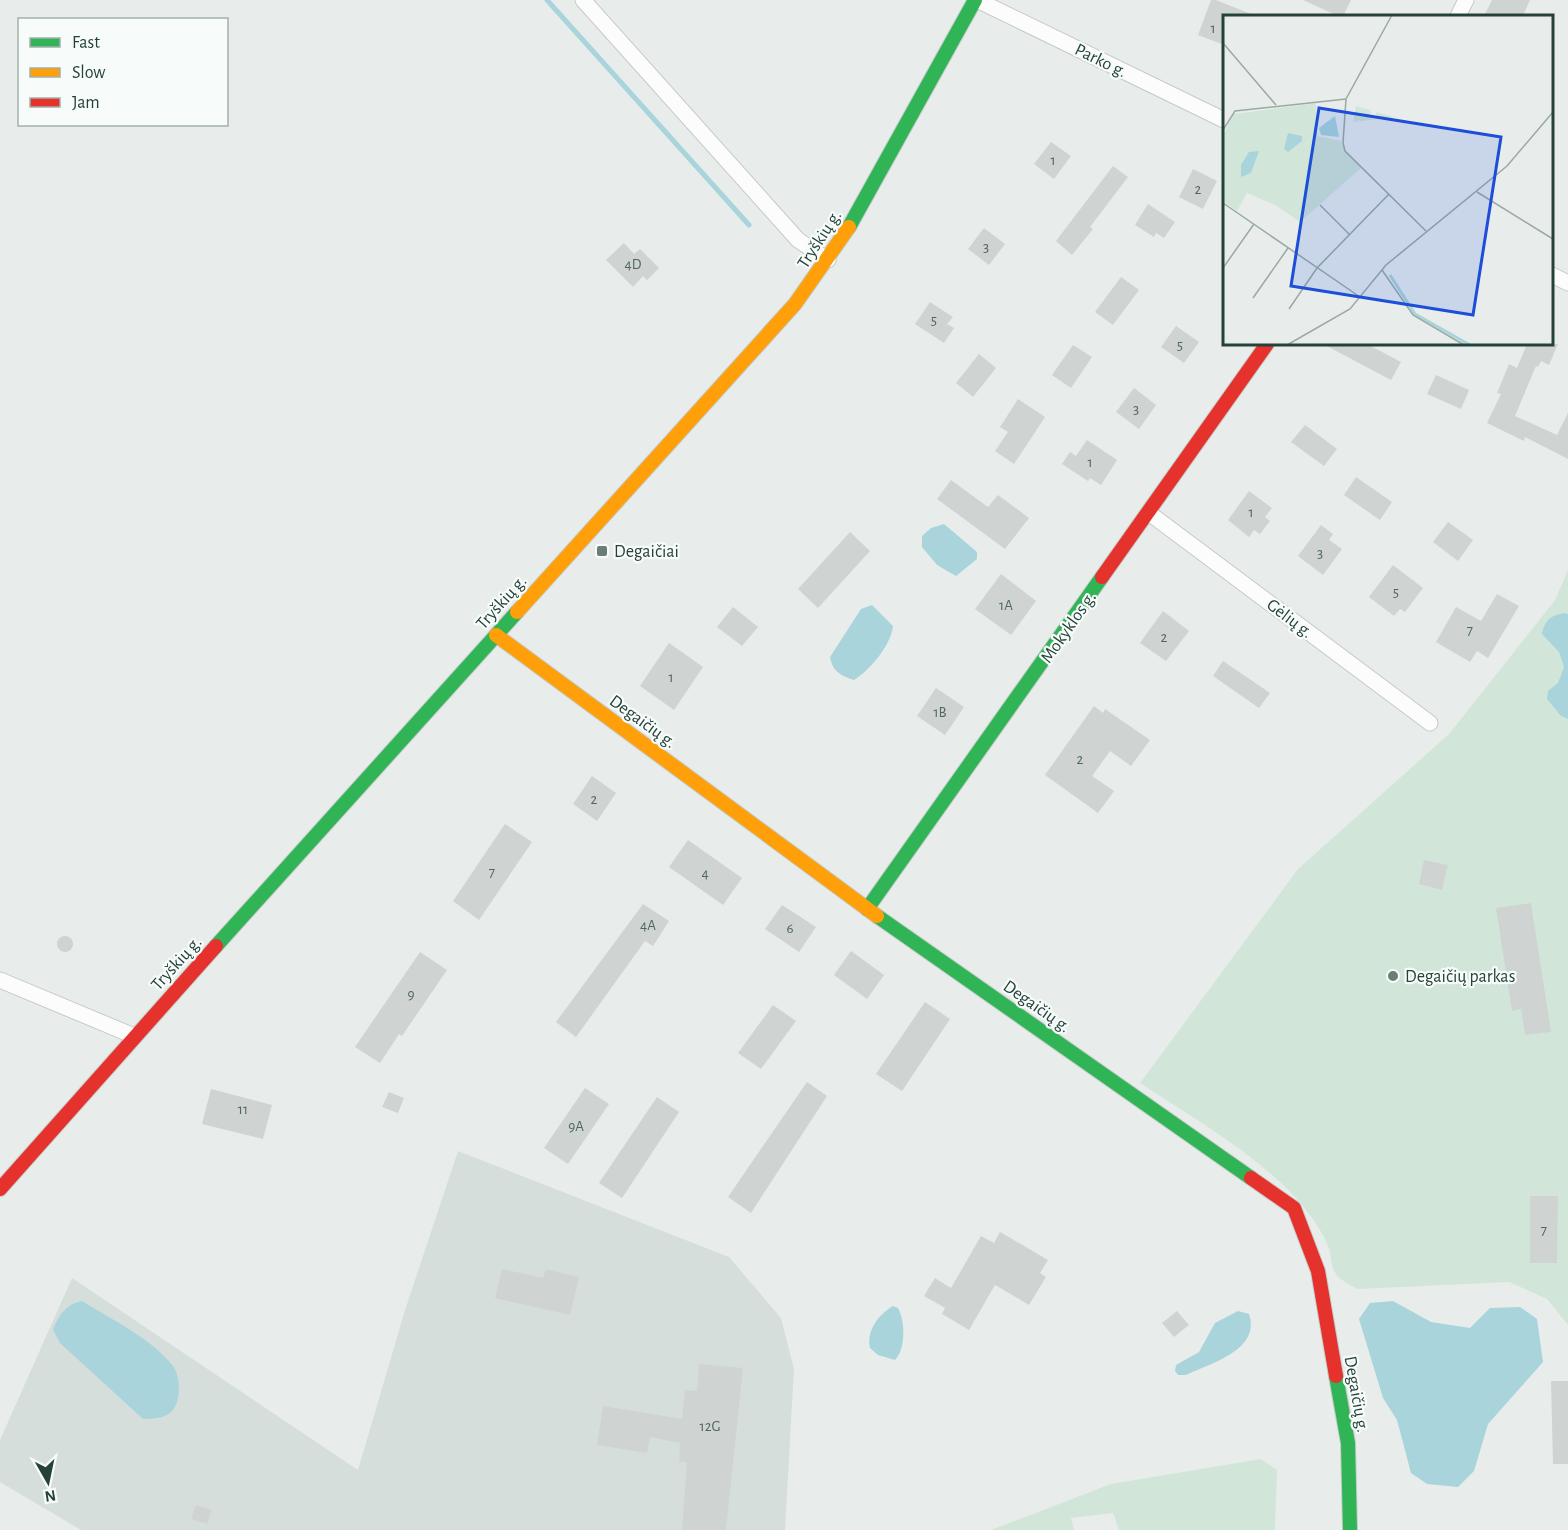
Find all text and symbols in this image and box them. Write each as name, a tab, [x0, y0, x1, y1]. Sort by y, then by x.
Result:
inset map	[1223, 15, 1553, 345]
legend	[18, 18, 228, 126]
house number: 1	[1210, 21, 1216, 36]
text: Fast	[72, 34, 100, 52]
street label: Parko g.	[1072, 41, 1129, 81]
text: Slow	[72, 64, 105, 82]
text: Jam	[72, 94, 100, 112]
house number: 1	[1050, 153, 1056, 168]
house number: 2	[1195, 182, 1202, 197]
street label: Tryškių g.	[794, 207, 845, 272]
house number: 3	[983, 240, 989, 255]
house number: 4D	[625, 257, 642, 272]
house number: 5	[931, 313, 937, 328]
house number: 5	[1177, 338, 1183, 353]
house number: 3	[1133, 402, 1139, 417]
house number: 1	[1087, 455, 1093, 470]
house number: 1	[1248, 505, 1254, 520]
place label: Degaičiai	[614, 543, 679, 561]
marker: Degaičiai	[595, 544, 609, 558]
house number: 3	[1317, 546, 1323, 561]
street label: Tryškių g.	[473, 572, 530, 633]
house number: 5	[1393, 585, 1399, 600]
street label: Mokyklos g.	[1038, 589, 1100, 667]
street label: Gėlių g.	[1263, 596, 1316, 642]
house number: 1A	[999, 598, 1013, 613]
house number: 7	[1467, 623, 1473, 638]
house number: 2	[1161, 630, 1168, 645]
house number: 1	[668, 670, 674, 685]
street label: Degaičių g.	[606, 692, 679, 752]
house number: 1B	[933, 705, 947, 720]
house number: 2	[1077, 752, 1084, 767]
house number: 2	[591, 792, 598, 807]
house number: 7	[489, 865, 495, 880]
house number: 4	[701, 866, 709, 881]
house number: 4A	[640, 918, 656, 933]
house number: 6	[786, 921, 794, 936]
street label: Tryškių g.	[148, 933, 205, 994]
place label: Degaičių parkas	[1405, 968, 1515, 986]
marker: Degaičių parkas	[1386, 969, 1400, 983]
street label: Degaičių g.	[1000, 977, 1073, 1036]
house number: 9	[407, 987, 415, 1002]
house number: 11	[238, 1102, 248, 1117]
house number: 9A	[568, 1119, 584, 1134]
house number: 7	[1541, 1223, 1547, 1238]
street label: Degaičių g.	[1340, 1355, 1372, 1434]
house number: 12G	[700, 1419, 721, 1434]
north arrow	[18, 1452, 78, 1512]
text: N	[43, 1487, 57, 1505]

